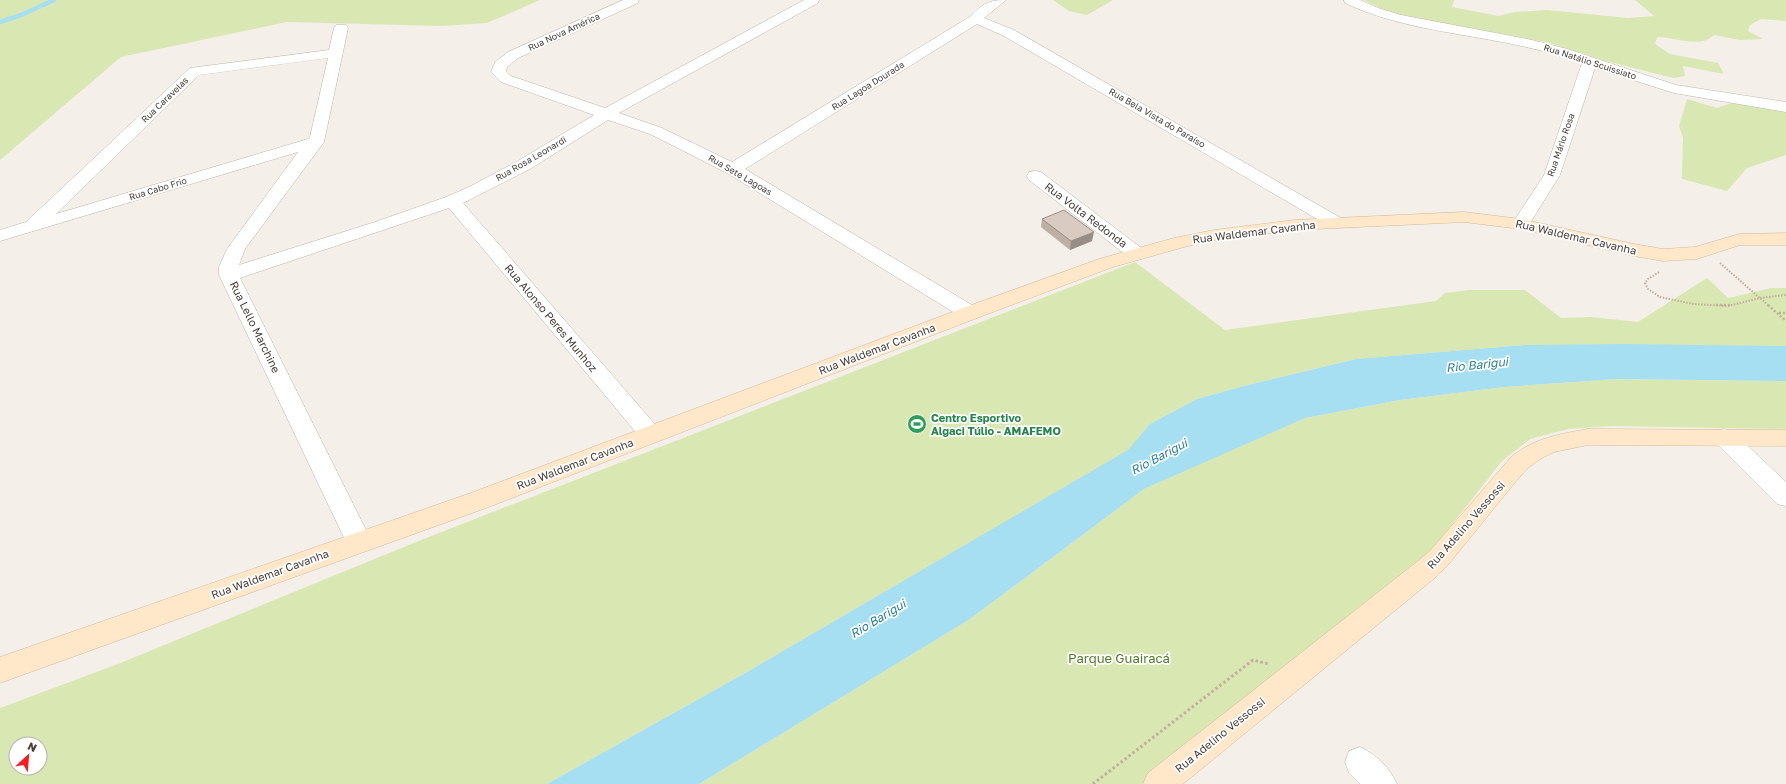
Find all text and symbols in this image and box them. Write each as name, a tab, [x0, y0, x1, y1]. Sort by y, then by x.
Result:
street label: Rua Nova América	[526, 10, 601, 53]
street label: Rua Natálio Scuissiato	[1542, 41, 1638, 82]
street label: Rua Lagoa Dourada	[829, 59, 906, 112]
street label: Rua Caravelas	[139, 74, 191, 125]
street label: Rua Bela Vista do Paraíso	[1107, 85, 1207, 150]
street label: Rua Mário Rosa	[1545, 112, 1577, 178]
street label: Rua Rosa Leonardi	[493, 134, 568, 183]
street label: Rua Sete Lagoas	[706, 152, 774, 197]
street label: Rua Cabo Frio	[128, 175, 188, 203]
street label: Rua Volta Redonda	[1043, 179, 1130, 250]
street label: Rua Waldemar Cavanha	[1514, 216, 1638, 257]
street label: Rua Waldemar Cavanha	[1192, 217, 1316, 246]
street label: Rua Alonso Peres Munhoz	[503, 261, 600, 374]
street label: Rua Lello Marchine	[228, 279, 283, 375]
street label: Rua Waldemar Cavanha	[817, 320, 937, 377]
water label: Rio Barigui	[1445, 354, 1510, 375]
place label: Centro Esportivo Algaci Túlio - AMAFEMO	[931, 411, 1061, 437]
sports icon: Centro Esportivo Algaci Túlio - AMAFEMO	[906, 413, 928, 435]
street label: Rua Waldemar Cavanha	[515, 435, 635, 492]
water label: Rio Barigui	[1128, 435, 1191, 478]
street label: Rua Adelino Vessossi	[1424, 478, 1507, 571]
street label: Rua Waldemar Cavanha	[209, 546, 330, 601]
water label: Rio Barigui	[847, 595, 910, 641]
park label: Parque Guairacá	[1068, 650, 1170, 666]
street label: Rua Adelino Vessossi	[1172, 694, 1267, 775]
north arrow	[8, 736, 48, 776]
text: N	[26, 739, 39, 754]

